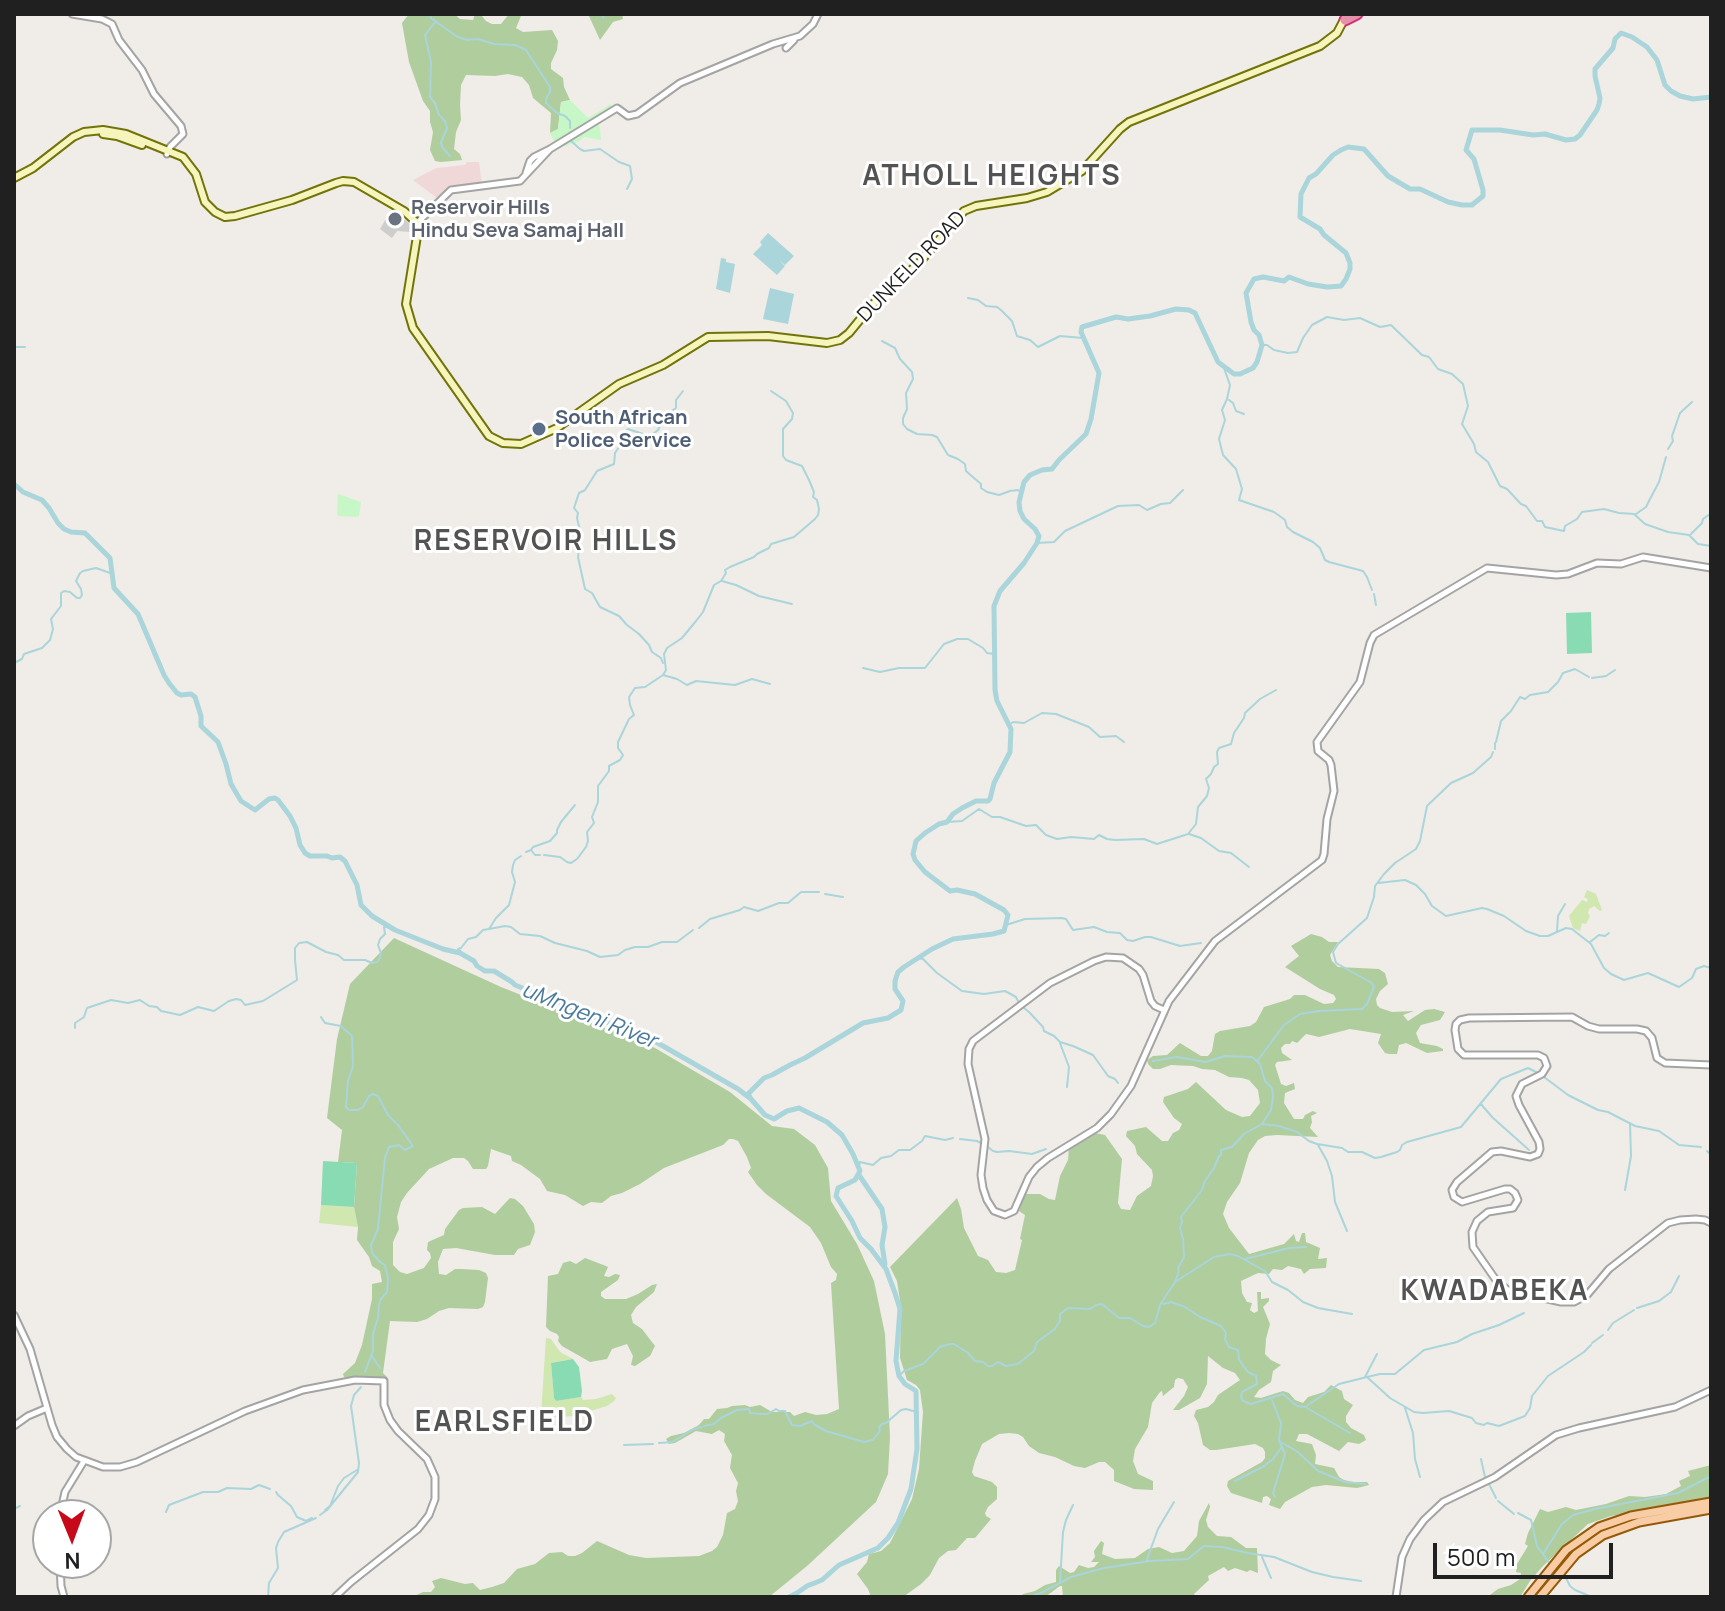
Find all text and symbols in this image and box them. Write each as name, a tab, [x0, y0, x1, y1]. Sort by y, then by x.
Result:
district label: ATHOLL HEIGHTS	[862, 160, 1122, 194]
place label: Reservoir Hills Hindu Seva Samaj Hall	[411, 196, 624, 243]
street label: DUNKELD ROAD	[853, 207, 971, 327]
marker: Reservoir Hills Hindu Seva Samaj Hall	[386, 210, 404, 228]
place label: South African Police Service	[555, 406, 692, 453]
marker: South African Police Service	[530, 420, 548, 438]
district label: RESERVOIR HILLS	[414, 525, 678, 559]
water label: uMngeni River	[518, 977, 660, 1055]
district label: KWADABEKA	[1400, 1275, 1590, 1309]
district label: EARLSFIELD	[415, 1406, 595, 1440]
north arrow	[32, 1499, 112, 1579]
scale bar	[1437, 1527, 1617, 1577]
text: 500 m	[1447, 1540, 1515, 1573]
text: N	[64, 1546, 81, 1576]

